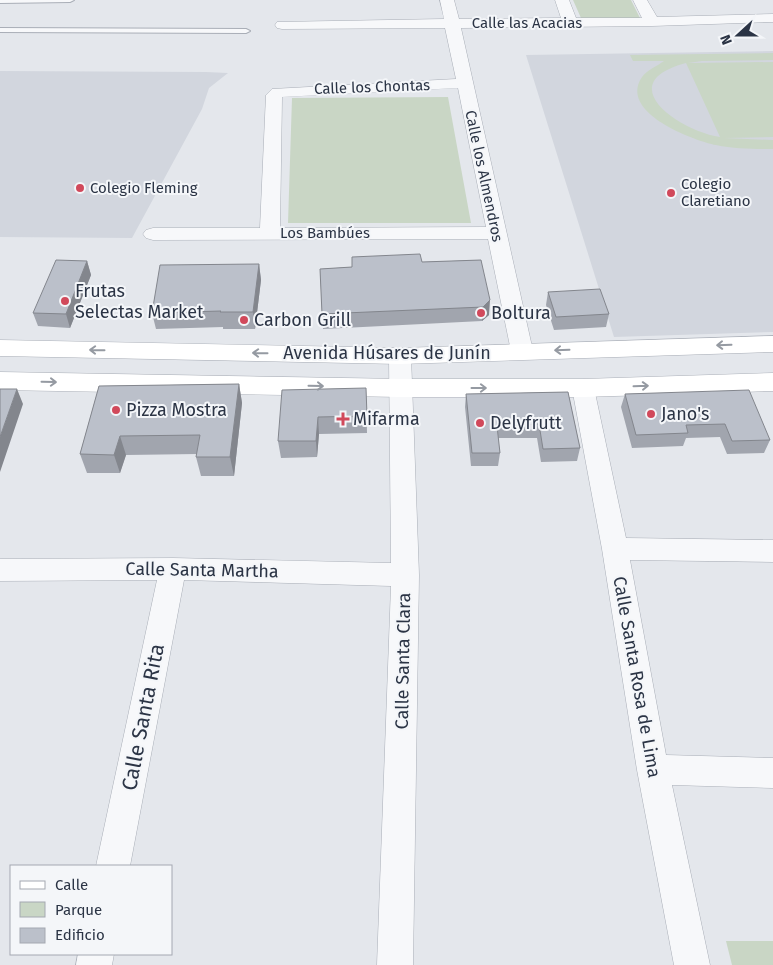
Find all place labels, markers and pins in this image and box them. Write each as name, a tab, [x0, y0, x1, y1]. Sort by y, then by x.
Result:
place label: Colegio Claretiano	[681, 175, 751, 210]
place label: Colegio Fleming	[90, 179, 198, 197]
marker: Colegio Fleming	[74, 182, 86, 194]
marker: Colegio Claretiano	[665, 187, 677, 199]
place label: Frutas Selectas Market	[75, 280, 204, 323]
marker: Frutas Selectas Market	[59, 295, 71, 307]
place label: Boltura	[491, 302, 551, 324]
marker: Boltura	[475, 307, 487, 319]
place label: Carbon Grill	[254, 309, 351, 331]
marker: Carbon Grill	[238, 314, 250, 326]
place label: Pizza Mostra	[126, 399, 227, 421]
place label: Jano's	[661, 403, 709, 425]
marker: Pizza Mostra	[110, 404, 122, 416]
place label: Mifarma	[353, 408, 420, 430]
marker: Jano's	[645, 408, 657, 420]
place label: Delyfrutt	[490, 412, 562, 434]
marker: Mifarma	[337, 413, 349, 425]
marker: Delyfrutt	[474, 417, 486, 429]

